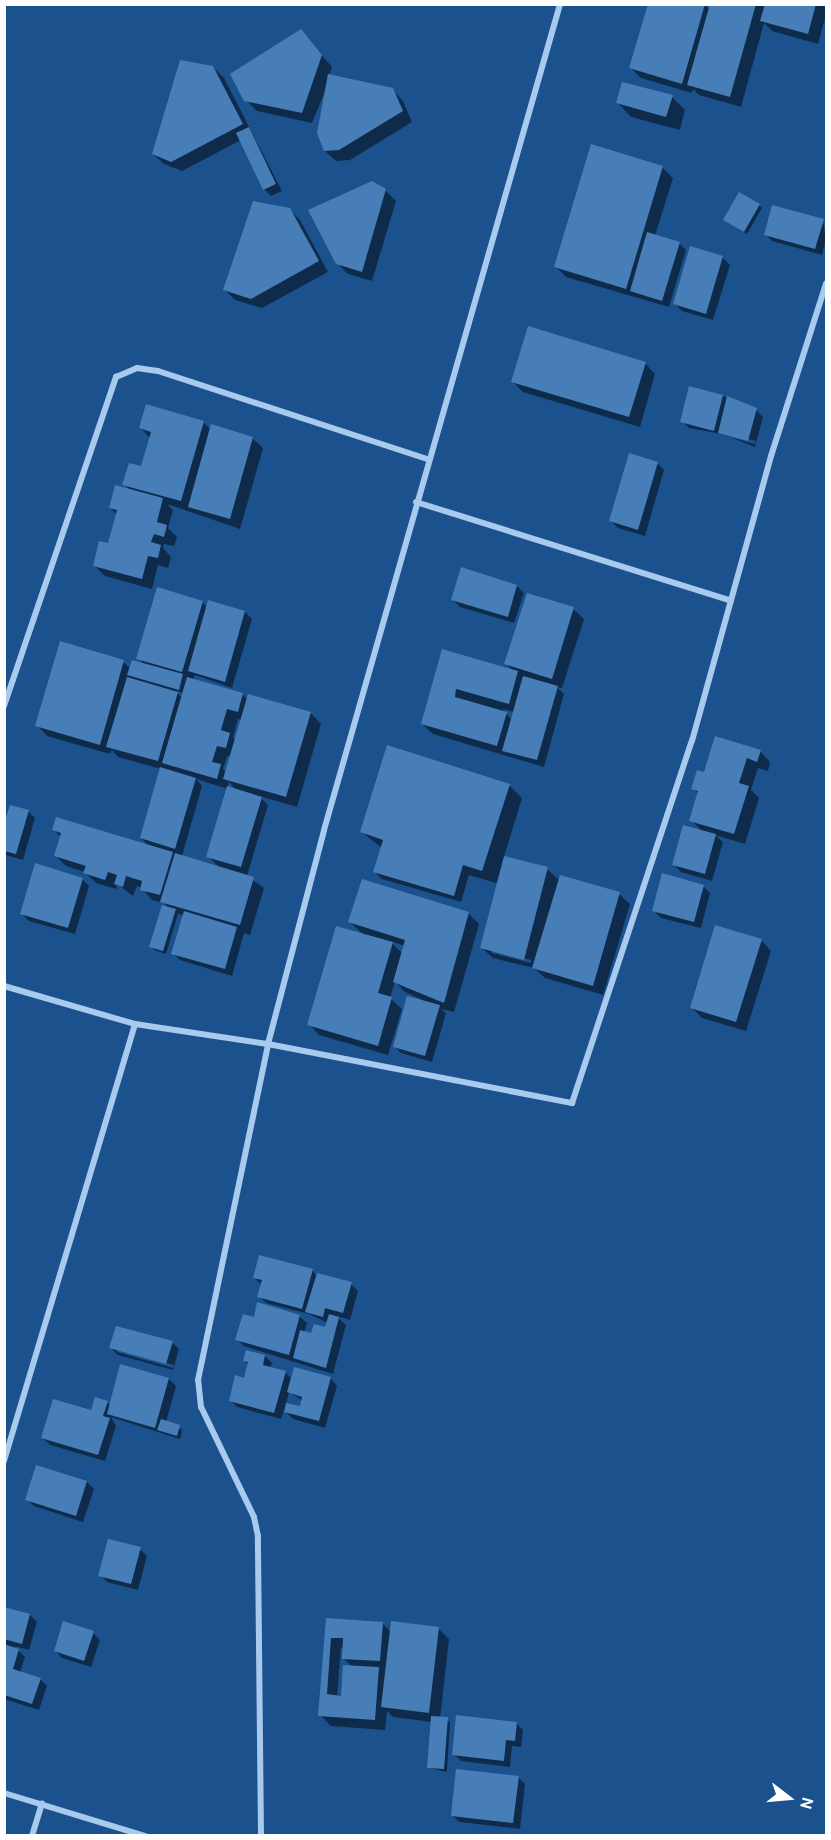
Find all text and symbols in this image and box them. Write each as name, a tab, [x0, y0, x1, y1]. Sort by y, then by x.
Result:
north arrow	[759, 1768, 819, 1828]
text: N	[796, 1795, 817, 1811]

